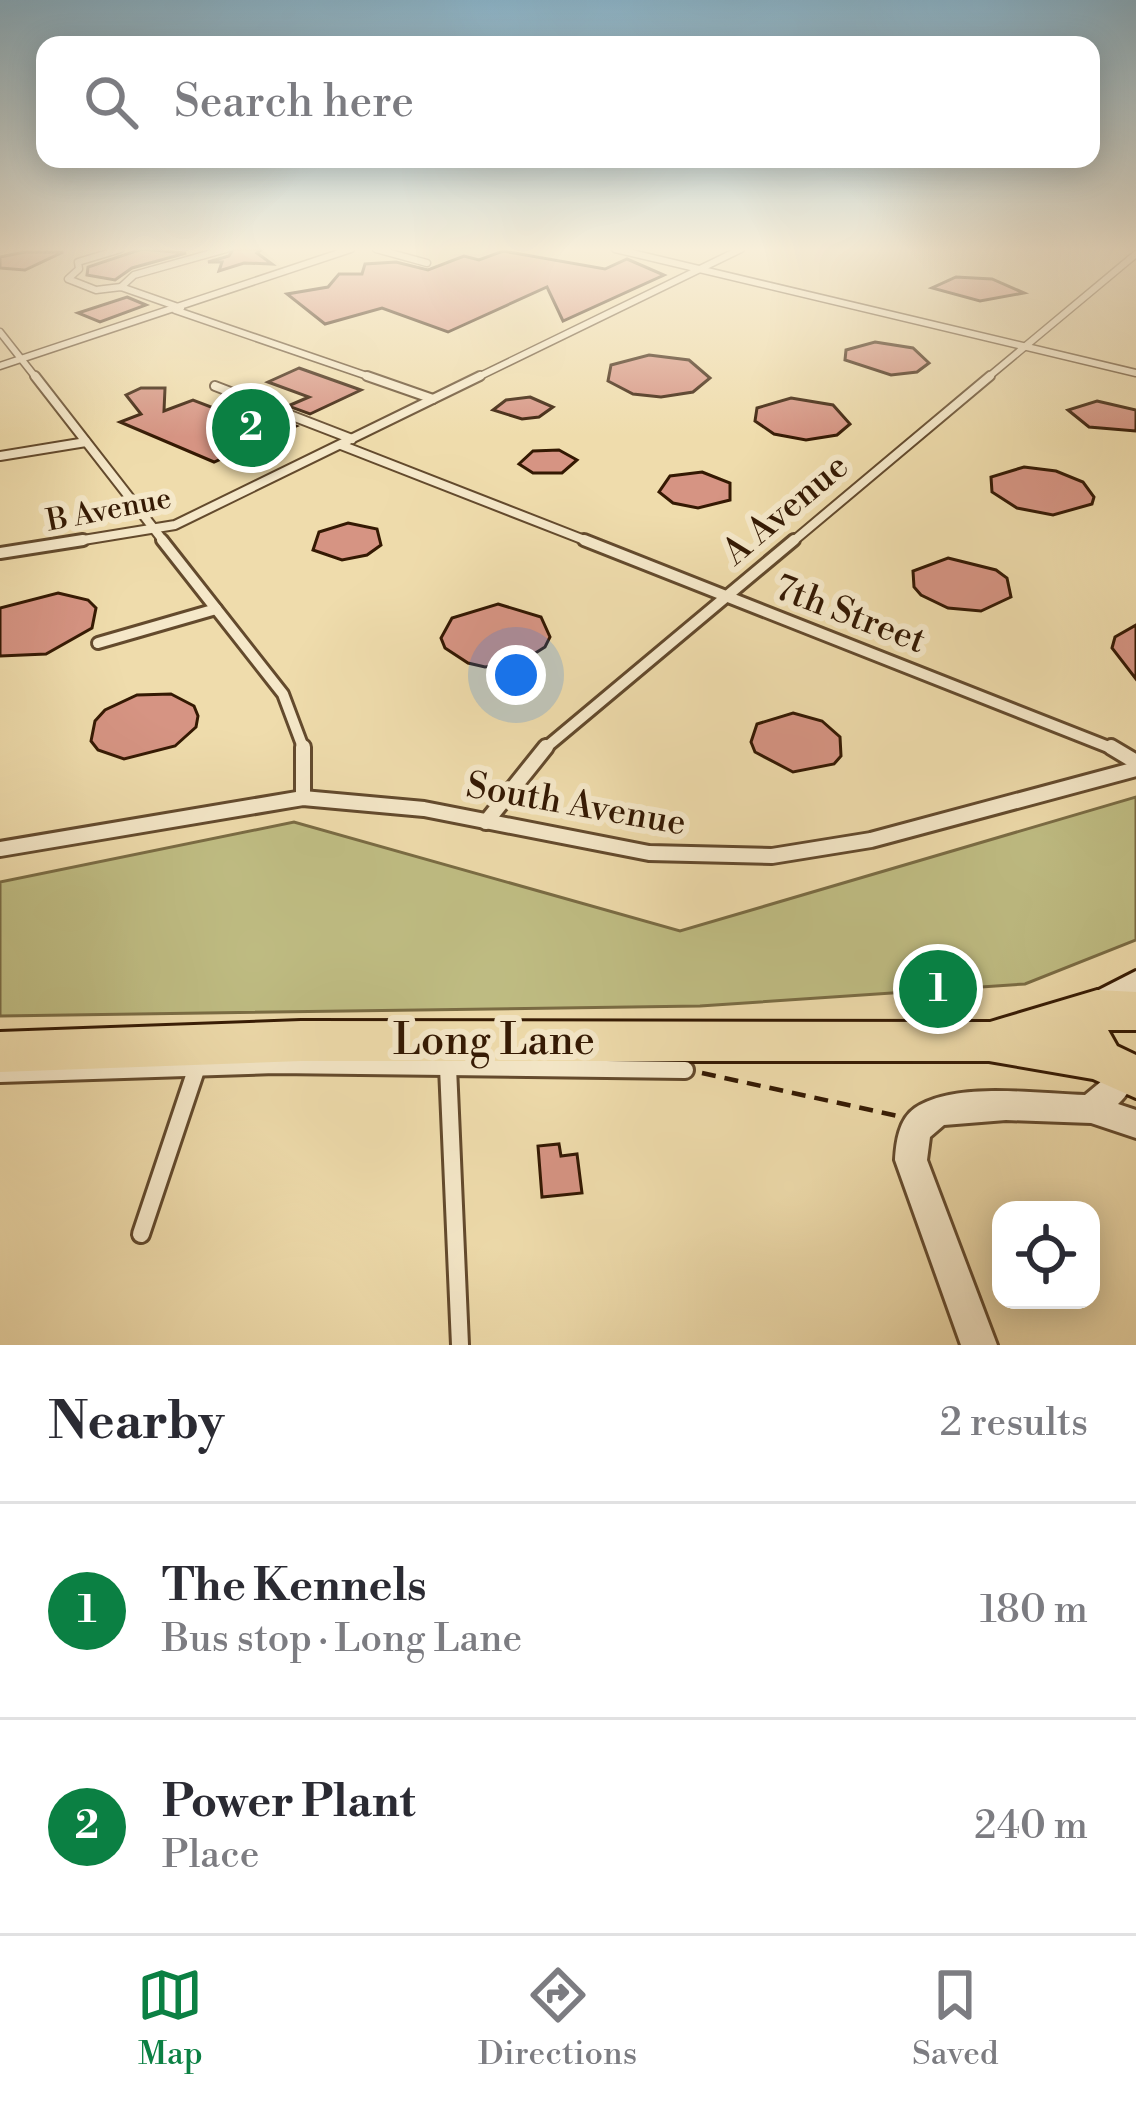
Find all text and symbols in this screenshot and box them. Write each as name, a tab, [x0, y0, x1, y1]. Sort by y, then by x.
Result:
search box	[36, 36, 1100, 168]
icon: search	[78, 69, 144, 135]
text: Search here	[174, 74, 414, 131]
pin: 2	[212, 383, 290, 473]
street label: A Avenue	[713, 444, 858, 576]
street label: B Avenue	[42, 479, 175, 541]
street label: 7th Street	[768, 566, 932, 664]
your location	[486, 645, 546, 705]
street label: South Avenue	[463, 764, 689, 846]
pin: 1	[899, 944, 977, 1034]
street label: Long Lane	[393, 1015, 595, 1069]
map controls	[992, 1201, 1100, 1309]
button: locate	[992, 1201, 1100, 1309]
text: Nearby	[48, 1391, 224, 1455]
text: 2 results	[940, 1399, 1088, 1448]
text: The Kennels	[162, 1558, 427, 1615]
text: 1	[78, 1586, 96, 1635]
text: 180 m	[980, 1586, 1088, 1635]
text: Bus stop · Long Lane	[162, 1615, 522, 1664]
text: Power Plant	[162, 1774, 415, 1831]
text: 2	[75, 1802, 99, 1851]
text: 240 m	[974, 1802, 1088, 1851]
text: Place	[162, 1831, 259, 1880]
tab: Map	[137, 1962, 203, 2075]
tab: Directions	[478, 1962, 637, 2075]
tab: Saved	[912, 1962, 999, 2075]

